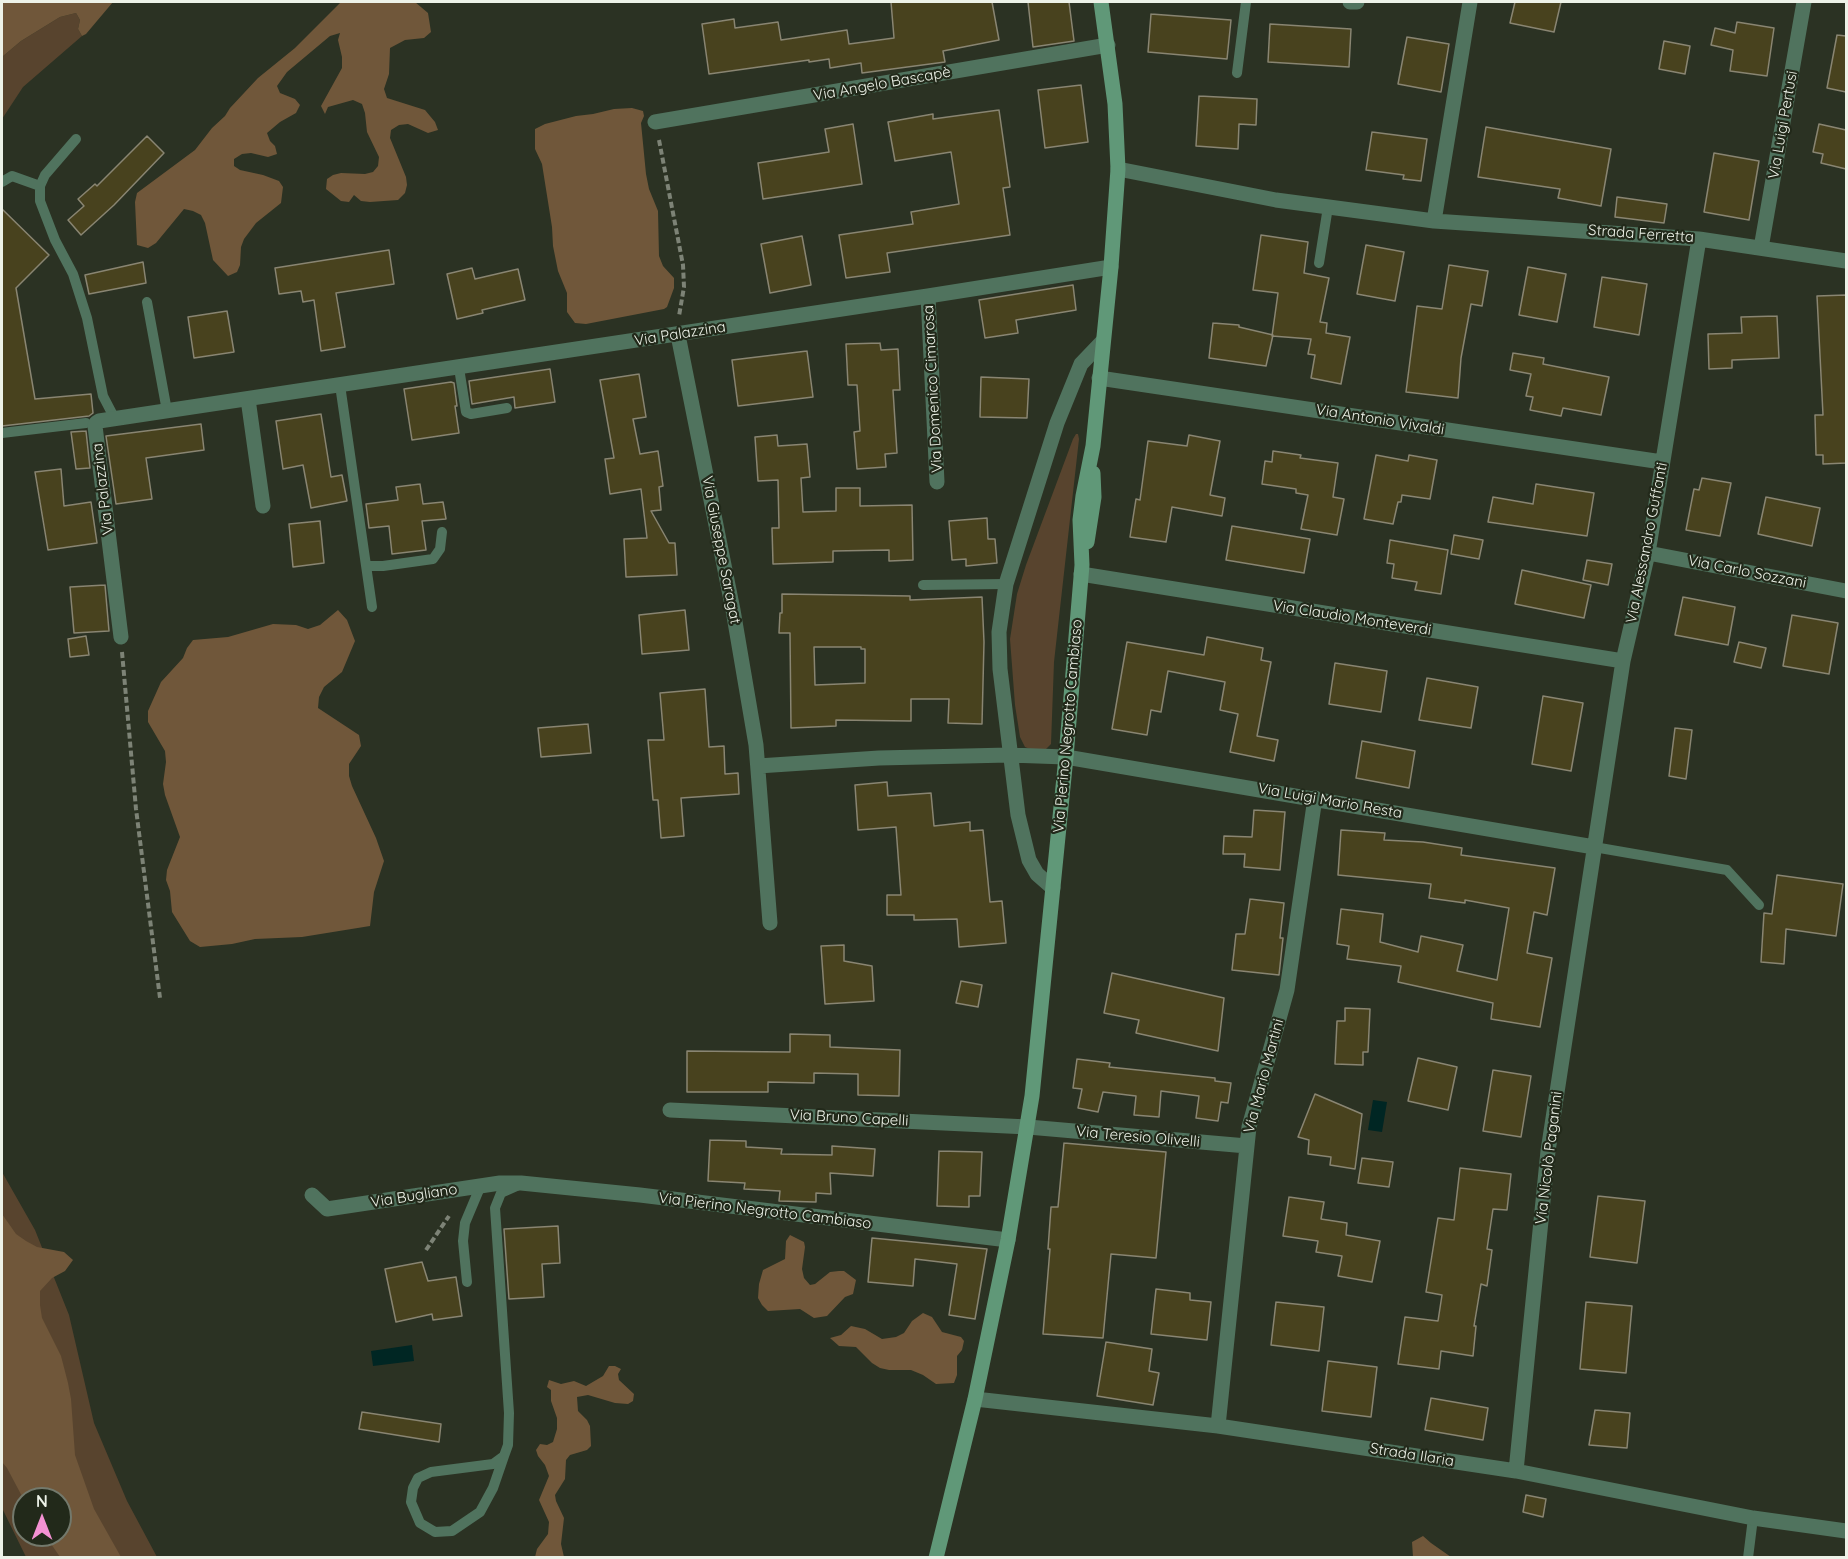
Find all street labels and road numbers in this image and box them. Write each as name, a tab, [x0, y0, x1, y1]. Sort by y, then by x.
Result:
street label: Via Angelo Bascapè	[812, 63, 952, 105]
street label: Via Luigi Pertusi	[1765, 69, 1801, 181]
street label: Strada Ferretta	[1587, 221, 1695, 247]
street label: Via Domenico Cimarosa	[920, 305, 946, 473]
street label: Via Palazzina	[633, 318, 727, 350]
street label: Via Antonio Vivaldi	[1315, 401, 1445, 439]
street label: Via Palazzina	[88, 442, 118, 536]
street label: Via Alessandro Guffanti	[1623, 461, 1671, 625]
street label: Via Giuseppe Saragat	[698, 474, 744, 626]
street label: Via Carlo Sozzani	[1686, 552, 1808, 592]
street label: Via Claudio Monteverdi	[1271, 597, 1433, 639]
street label: Via Pierino Negrotto Cambiaso	[1050, 618, 1086, 834]
street label: Via Luigi Mario Resta	[1257, 779, 1403, 823]
street label: Via Mario Martini	[1240, 1017, 1288, 1135]
street label: Via Nicolò Paganini	[1532, 1090, 1566, 1226]
street label: Via Bruno Capelli	[789, 1106, 909, 1130]
street label: Via Teresio Olivelli	[1075, 1123, 1201, 1151]
street label: Via Bugliano	[369, 1180, 459, 1212]
street label: Via Pierino Negrotto Cambiaso	[658, 1189, 872, 1233]
street label: Strada Ilaria	[1369, 1439, 1455, 1471]

